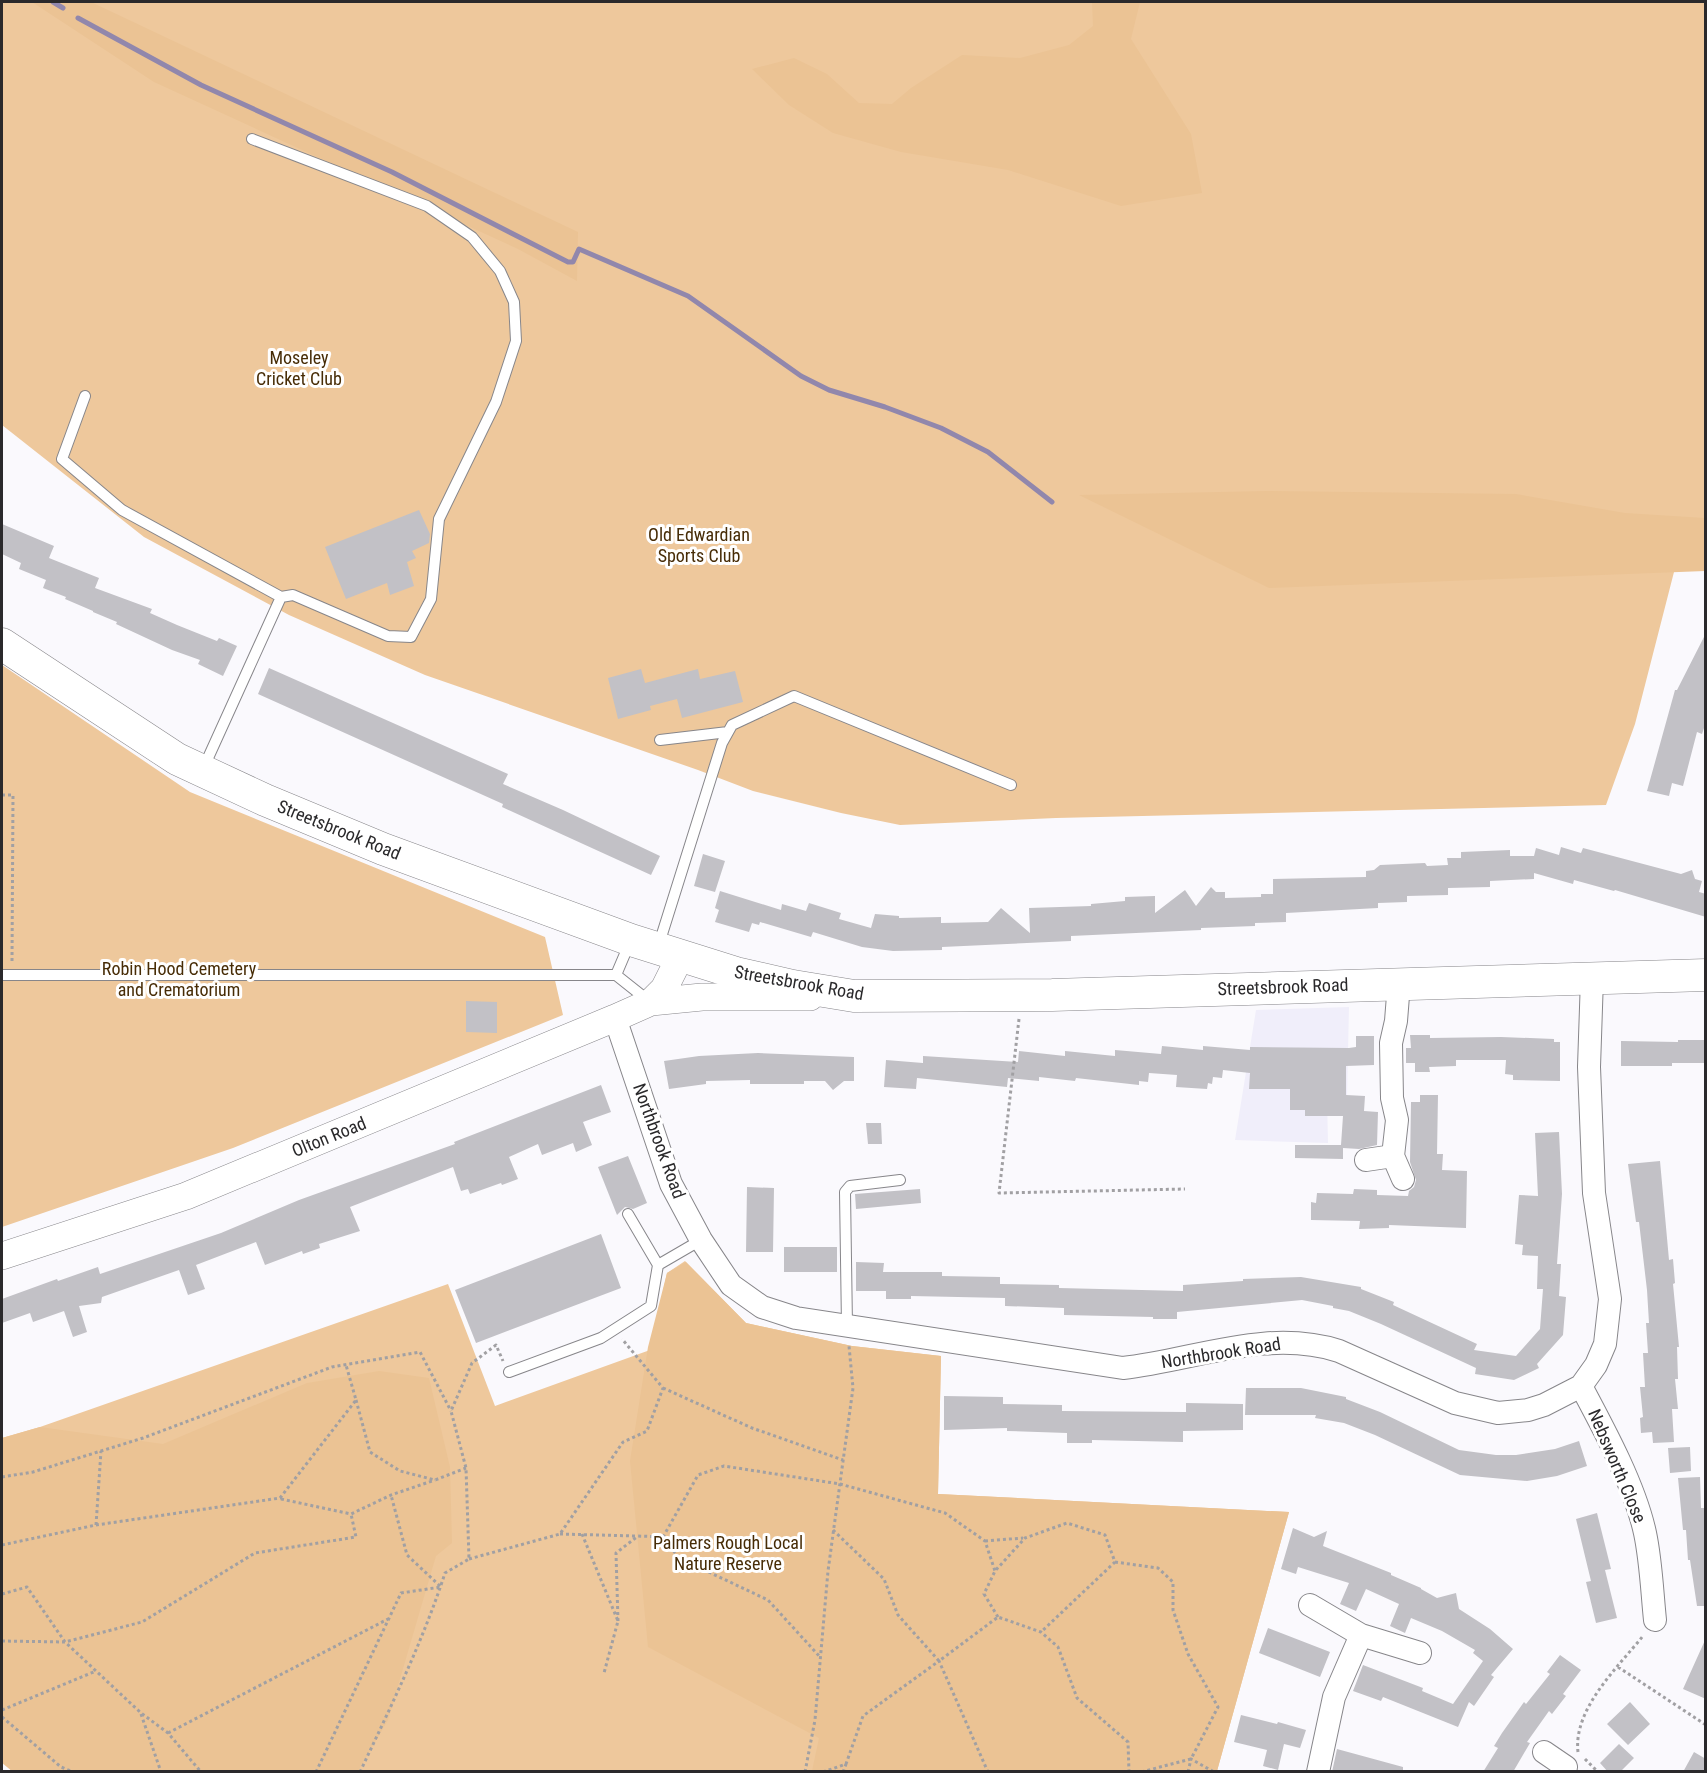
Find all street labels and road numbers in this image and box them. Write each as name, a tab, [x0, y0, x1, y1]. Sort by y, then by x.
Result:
street label: Streetsbrook Road	[275, 795, 404, 864]
street label: Streetsbrook Road	[733, 961, 865, 1004]
street label: Streetsbrook Road	[1217, 974, 1349, 999]
street label: Northbrook Road	[629, 1080, 690, 1201]
street label: Olton Road	[289, 1112, 369, 1161]
street label: Northbrook Road	[1160, 1333, 1282, 1372]
street label: Nebsworth Close	[1584, 1406, 1651, 1526]

